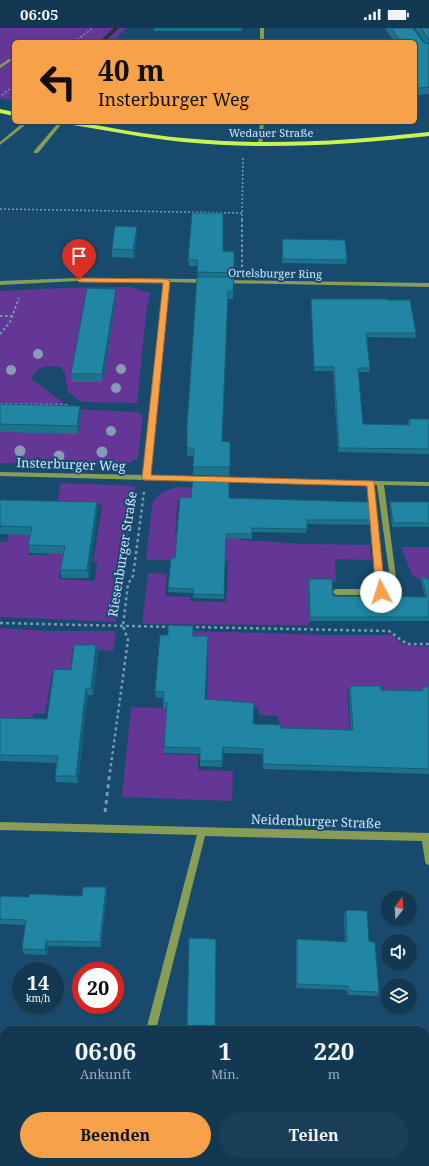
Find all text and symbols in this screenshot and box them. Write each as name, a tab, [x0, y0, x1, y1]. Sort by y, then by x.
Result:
text: 06:05	[20, 4, 58, 24]
text: 40 m	[98, 51, 165, 89]
icon: left	[32, 56, 84, 108]
text: Insterburger Weg	[98, 87, 249, 111]
street label: Wedauer Straße	[229, 125, 313, 140]
pin	[62, 239, 96, 280]
icon: arrive	[68, 245, 90, 267]
street label: Ortelsburger Ring	[228, 265, 322, 281]
street label: Insterburger Weg	[16, 453, 126, 475]
street label: Riesenburger Straße	[103, 490, 141, 618]
position arrow	[360, 571, 402, 613]
street label: Neidenburger Straße	[251, 810, 381, 832]
north arrow	[381, 890, 417, 926]
map controls	[381, 890, 417, 1014]
button: sound	[381, 934, 417, 970]
speed limit sign: 20	[72, 962, 124, 1014]
text: 14	[27, 969, 49, 996]
button: layers	[381, 978, 417, 1014]
text: km/h	[26, 991, 50, 1005]
text: 06:06	[75, 1034, 136, 1067]
text: 1	[218, 1034, 232, 1067]
text: 220	[314, 1034, 354, 1067]
text: Ankunft	[80, 1065, 131, 1083]
text: Min.	[211, 1065, 239, 1083]
text: m	[328, 1065, 340, 1083]
button: Beenden	[20, 1112, 211, 1158]
button: Teilen	[219, 1112, 409, 1158]

